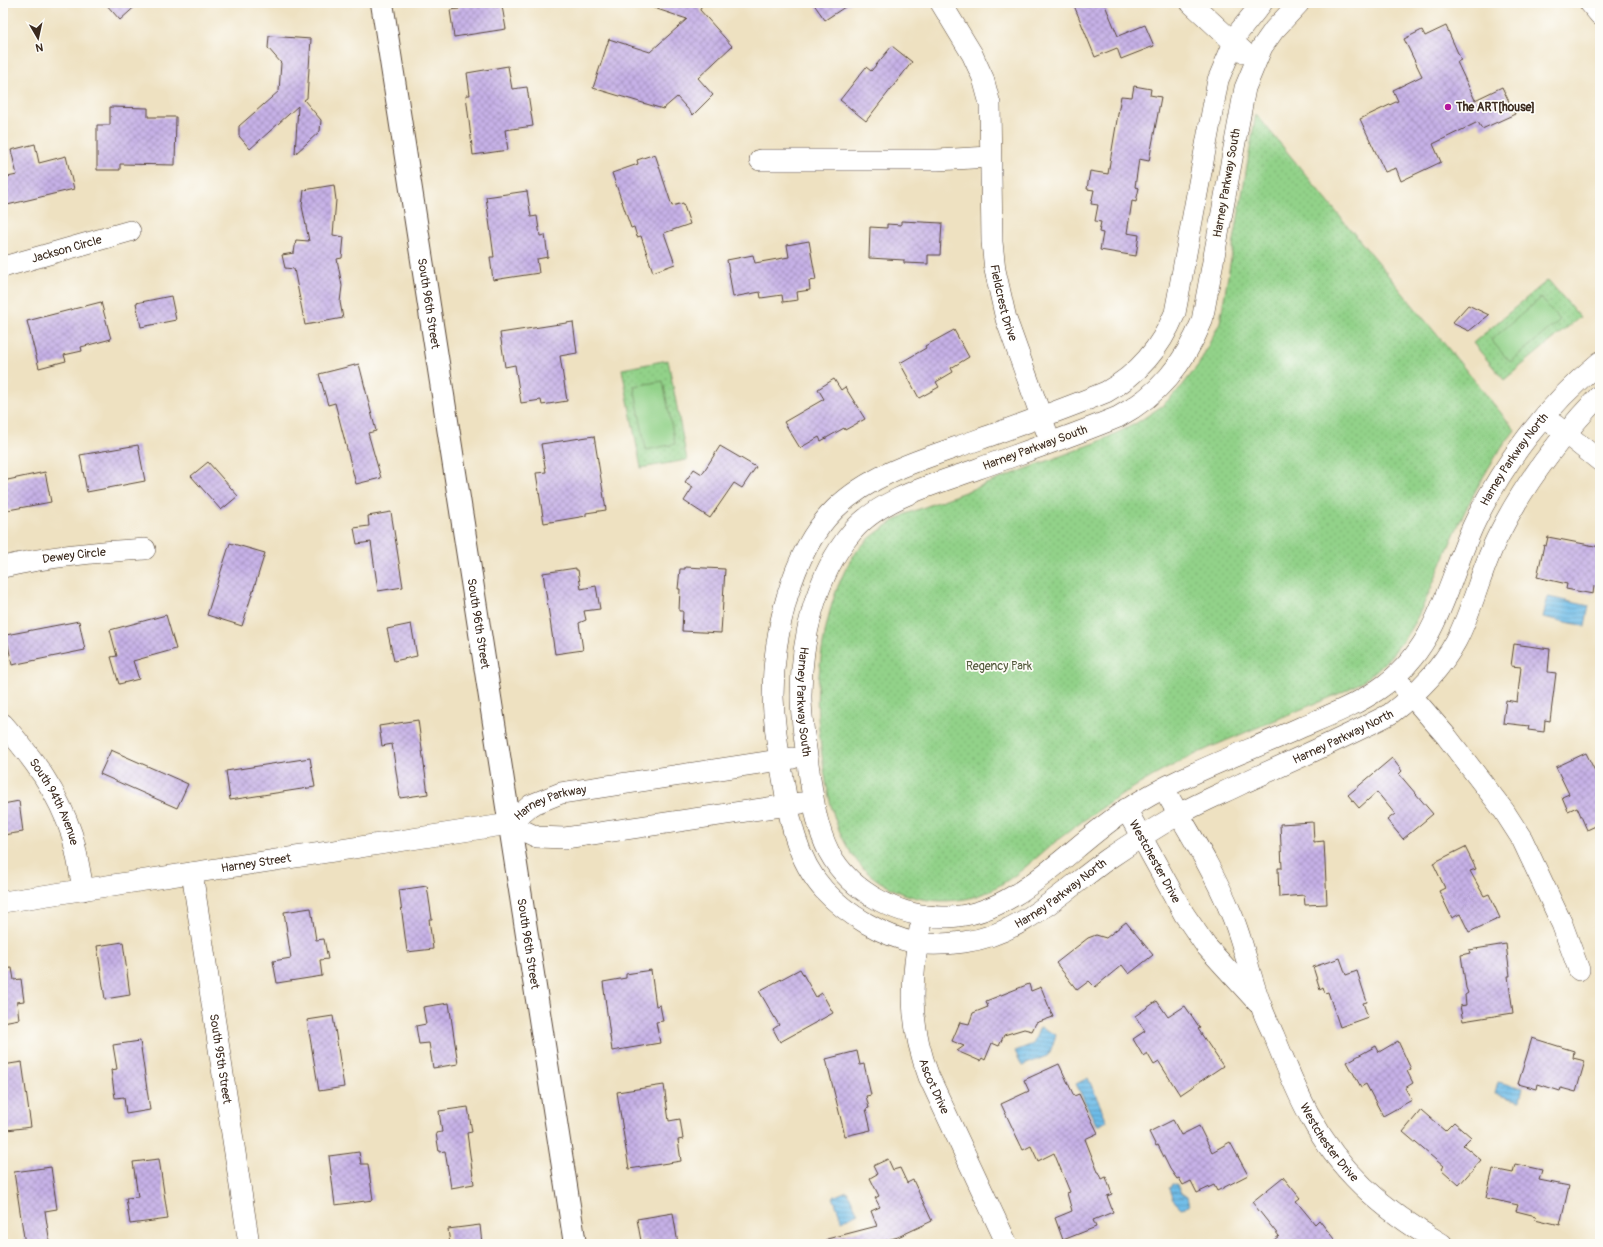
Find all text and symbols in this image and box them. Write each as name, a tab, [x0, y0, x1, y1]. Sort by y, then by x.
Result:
north arrow	[18, 18, 58, 58]
text: N	[34, 40, 44, 54]
place label: The ART[house]	[1455, 100, 1535, 115]
marker: The ART[house]	[1443, 102, 1453, 112]
street label: Harney Parkway South	[1210, 127, 1244, 239]
street label: Jackson Circle	[30, 232, 103, 266]
street label: South 96th Street	[414, 257, 443, 350]
street label: Fieldcrest Drive	[987, 264, 1021, 343]
street label: Harney Parkway North	[1477, 409, 1552, 508]
street label: Harney Parkway South	[981, 422, 1090, 474]
street label: Dewey Circle	[41, 544, 106, 567]
street label: South 96th Street	[464, 577, 493, 670]
street label: Harney Parkway South	[793, 646, 815, 758]
park label: Regency Park	[966, 659, 1032, 674]
street label: Harney Parkway North	[1290, 706, 1396, 767]
street label: South 94th Avenue	[26, 755, 82, 847]
street label: Harney Parkway	[511, 782, 587, 824]
street label: Westchester Drive	[1126, 817, 1184, 906]
street label: Harney Street	[220, 850, 292, 876]
street label: Harney Parkway North	[1012, 855, 1110, 932]
street label: South 96th Street	[514, 897, 543, 990]
street label: South 95th Street	[206, 1013, 235, 1105]
street label: Ascot Drive	[916, 1057, 953, 1116]
street label: Westchester Drive	[1297, 1100, 1362, 1185]

